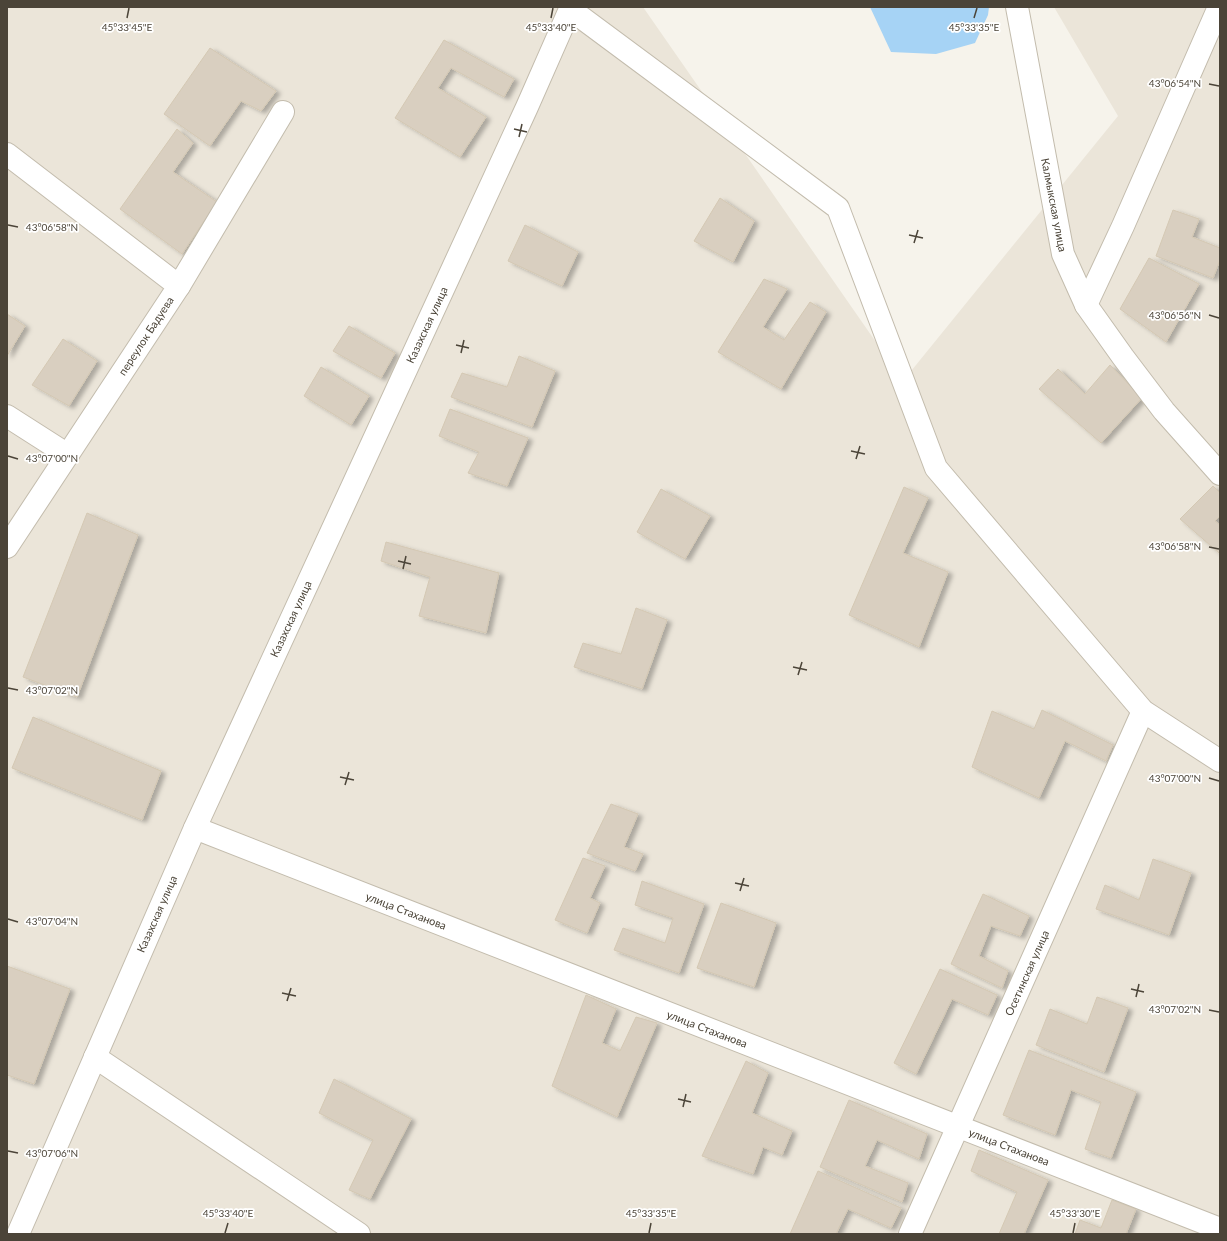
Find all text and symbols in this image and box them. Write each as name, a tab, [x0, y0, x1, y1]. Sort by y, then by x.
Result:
text: 45°33'45"E	[102, 21, 152, 33]
text: 45°33'40"E	[526, 21, 576, 33]
text: 45°33'35"E	[949, 21, 999, 33]
text: 43°06'54"N	[1149, 77, 1201, 89]
street label: Калмыкская улица	[1039, 157, 1070, 253]
text: 43°06'58"N	[26, 221, 78, 233]
street label: Казахская улица	[403, 284, 450, 365]
street label: переулок Бадуева	[115, 294, 176, 378]
text: 43°06'56"N	[1149, 309, 1201, 321]
text: 43°07'00"N	[26, 452, 78, 464]
text: 43°06'58"N	[1149, 540, 1201, 552]
street label: Казахская улица	[267, 578, 314, 659]
text: 43°07'02"N	[26, 684, 78, 696]
text: 43°07'00"N	[1149, 772, 1201, 784]
street label: Казахская улица	[134, 873, 179, 954]
street label: улица Стаханова	[364, 889, 448, 932]
text: 43°07'04"N	[26, 915, 78, 927]
street label: Осетинская улица	[1002, 928, 1051, 1018]
text: 43°07'02"N	[1149, 1003, 1201, 1015]
street label: улица Стаханова	[665, 1007, 749, 1050]
street label: улица Стаханова	[967, 1125, 1051, 1168]
text: 43°07'06"N	[26, 1147, 78, 1159]
text: 45°33'40"E	[203, 1207, 253, 1219]
text: 45°33'35"E	[626, 1207, 676, 1219]
text: 45°33'30"E	[1050, 1207, 1100, 1219]

